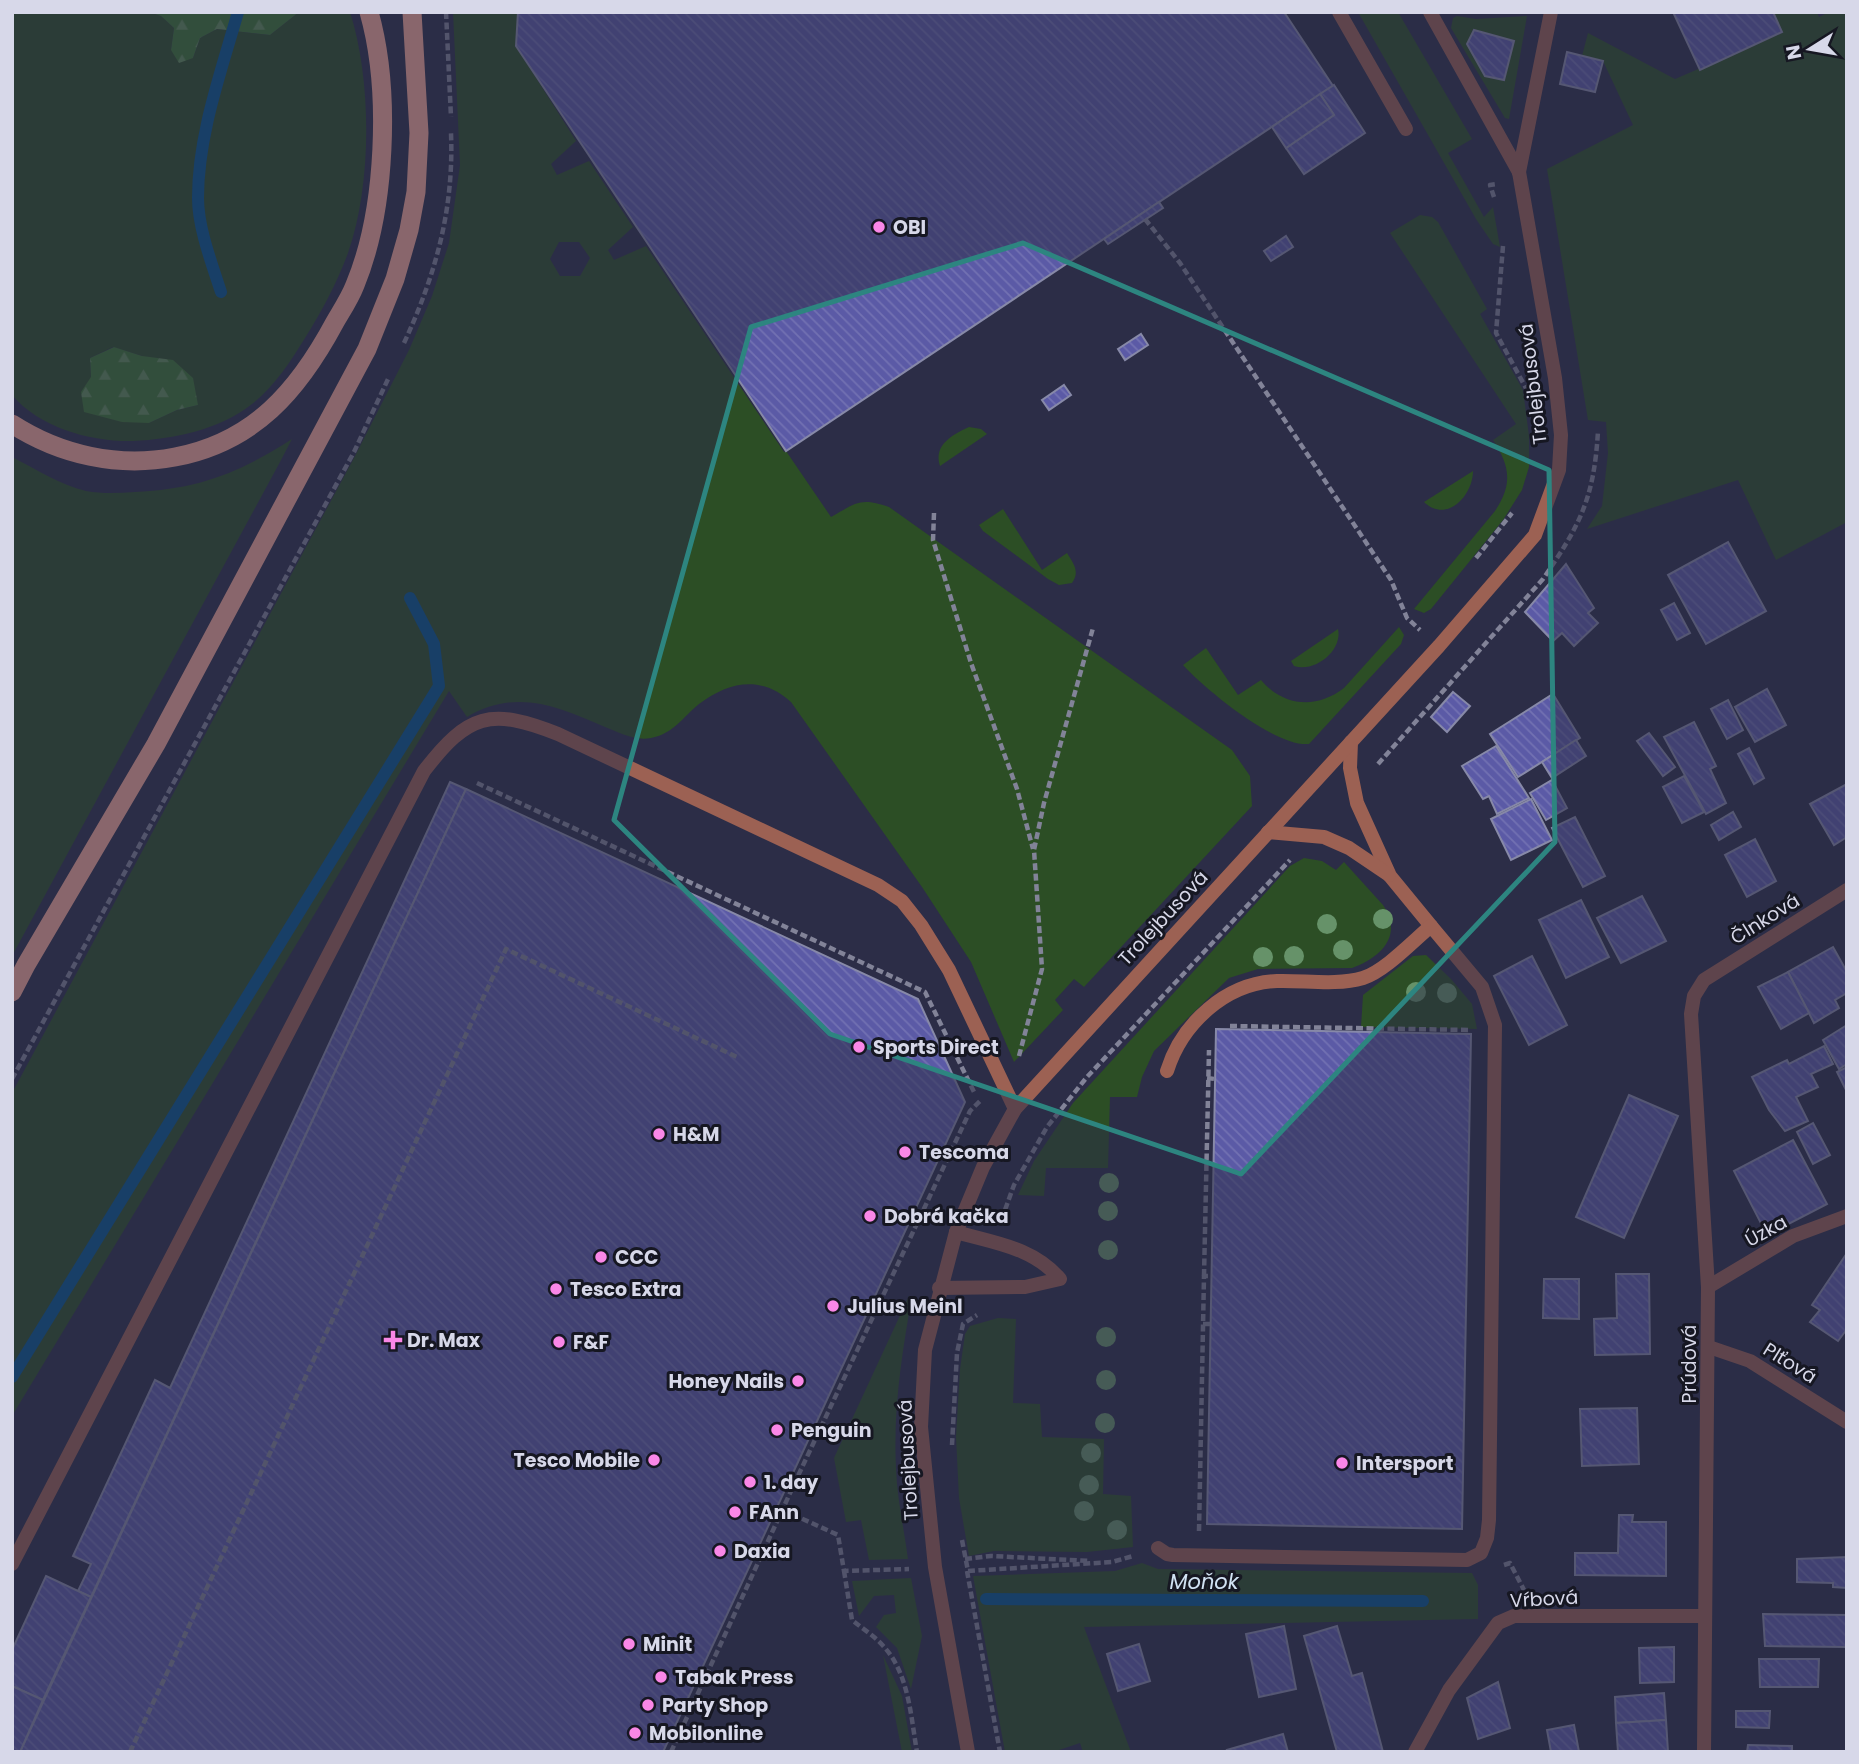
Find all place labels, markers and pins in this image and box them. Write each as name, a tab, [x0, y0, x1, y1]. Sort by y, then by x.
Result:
place label: OBI	[893, 214, 926, 241]
marker: OBI	[871, 219, 887, 235]
place label: Sports Direct	[873, 1034, 999, 1061]
marker: Sports Direct	[851, 1039, 867, 1055]
place label: H&M	[673, 1121, 720, 1148]
marker: H&M	[651, 1126, 667, 1142]
place label: Tescoma	[919, 1139, 1009, 1166]
marker: Tescoma	[897, 1144, 913, 1160]
place label: Dobrá kačka	[884, 1203, 1009, 1230]
marker: Dobrá kačka	[862, 1208, 878, 1224]
place label: CCC	[615, 1244, 658, 1271]
marker: CCC	[593, 1249, 609, 1265]
place label: Tesco Extra	[570, 1276, 681, 1303]
marker: Tesco Extra	[548, 1281, 564, 1297]
place label: Julius Meinl	[847, 1293, 963, 1320]
marker: Julius Meinl	[825, 1298, 841, 1314]
place label: Dr. Max	[407, 1327, 481, 1354]
place label: F&F	[573, 1329, 609, 1356]
marker: Dr. Max	[385, 1332, 401, 1348]
marker: F&F	[551, 1334, 567, 1350]
place label: Honey Nails	[668, 1368, 784, 1395]
marker: Honey Nails	[790, 1373, 806, 1389]
place label: Penguin	[791, 1417, 871, 1444]
marker: Penguin	[769, 1422, 785, 1438]
place label: Tesco Mobile	[513, 1447, 640, 1474]
place label: Intersport	[1356, 1450, 1454, 1477]
marker: Tesco Mobile	[646, 1452, 662, 1468]
marker: Intersport	[1334, 1455, 1350, 1471]
place label: 1. day	[764, 1469, 819, 1496]
marker: 1. day	[742, 1474, 758, 1490]
place label: FAnn	[749, 1499, 799, 1526]
marker: FAnn	[727, 1504, 743, 1520]
place label: Daxia	[734, 1538, 790, 1565]
marker: Daxia	[712, 1543, 728, 1559]
place label: Minit	[643, 1631, 692, 1658]
marker: Minit	[621, 1636, 637, 1652]
place label: Tabak Press	[675, 1664, 794, 1691]
marker: Tabak Press	[653, 1669, 669, 1685]
place label: Party Shop	[662, 1692, 768, 1719]
marker: Party Shop	[640, 1697, 656, 1713]
place label: Mobilonline	[649, 1720, 764, 1747]
marker: Mobilonline	[627, 1725, 643, 1741]

